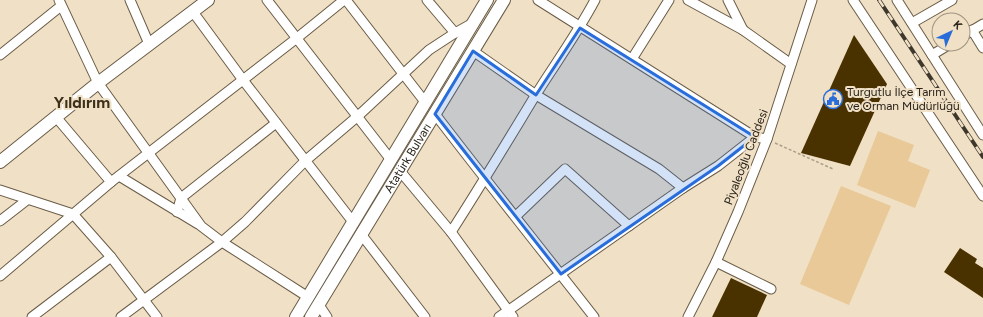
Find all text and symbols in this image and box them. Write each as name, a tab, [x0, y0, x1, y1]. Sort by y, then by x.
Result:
north arrow	[931, 12, 971, 52]
text: K	[950, 18, 965, 33]
place label: Turgutlu İlçe Tarım ve Orman Müdürlüğü	[847, 85, 960, 113]
public building icon: Turgutlu İlçe Tarım ve Orman Müdürlüğü	[822, 88, 844, 110]
district label: Yıldırım	[54, 93, 110, 112]
street label: Piyaleoğlu Caddesi	[721, 107, 771, 207]
street label: Atatürk Bulvarı	[381, 121, 434, 195]

